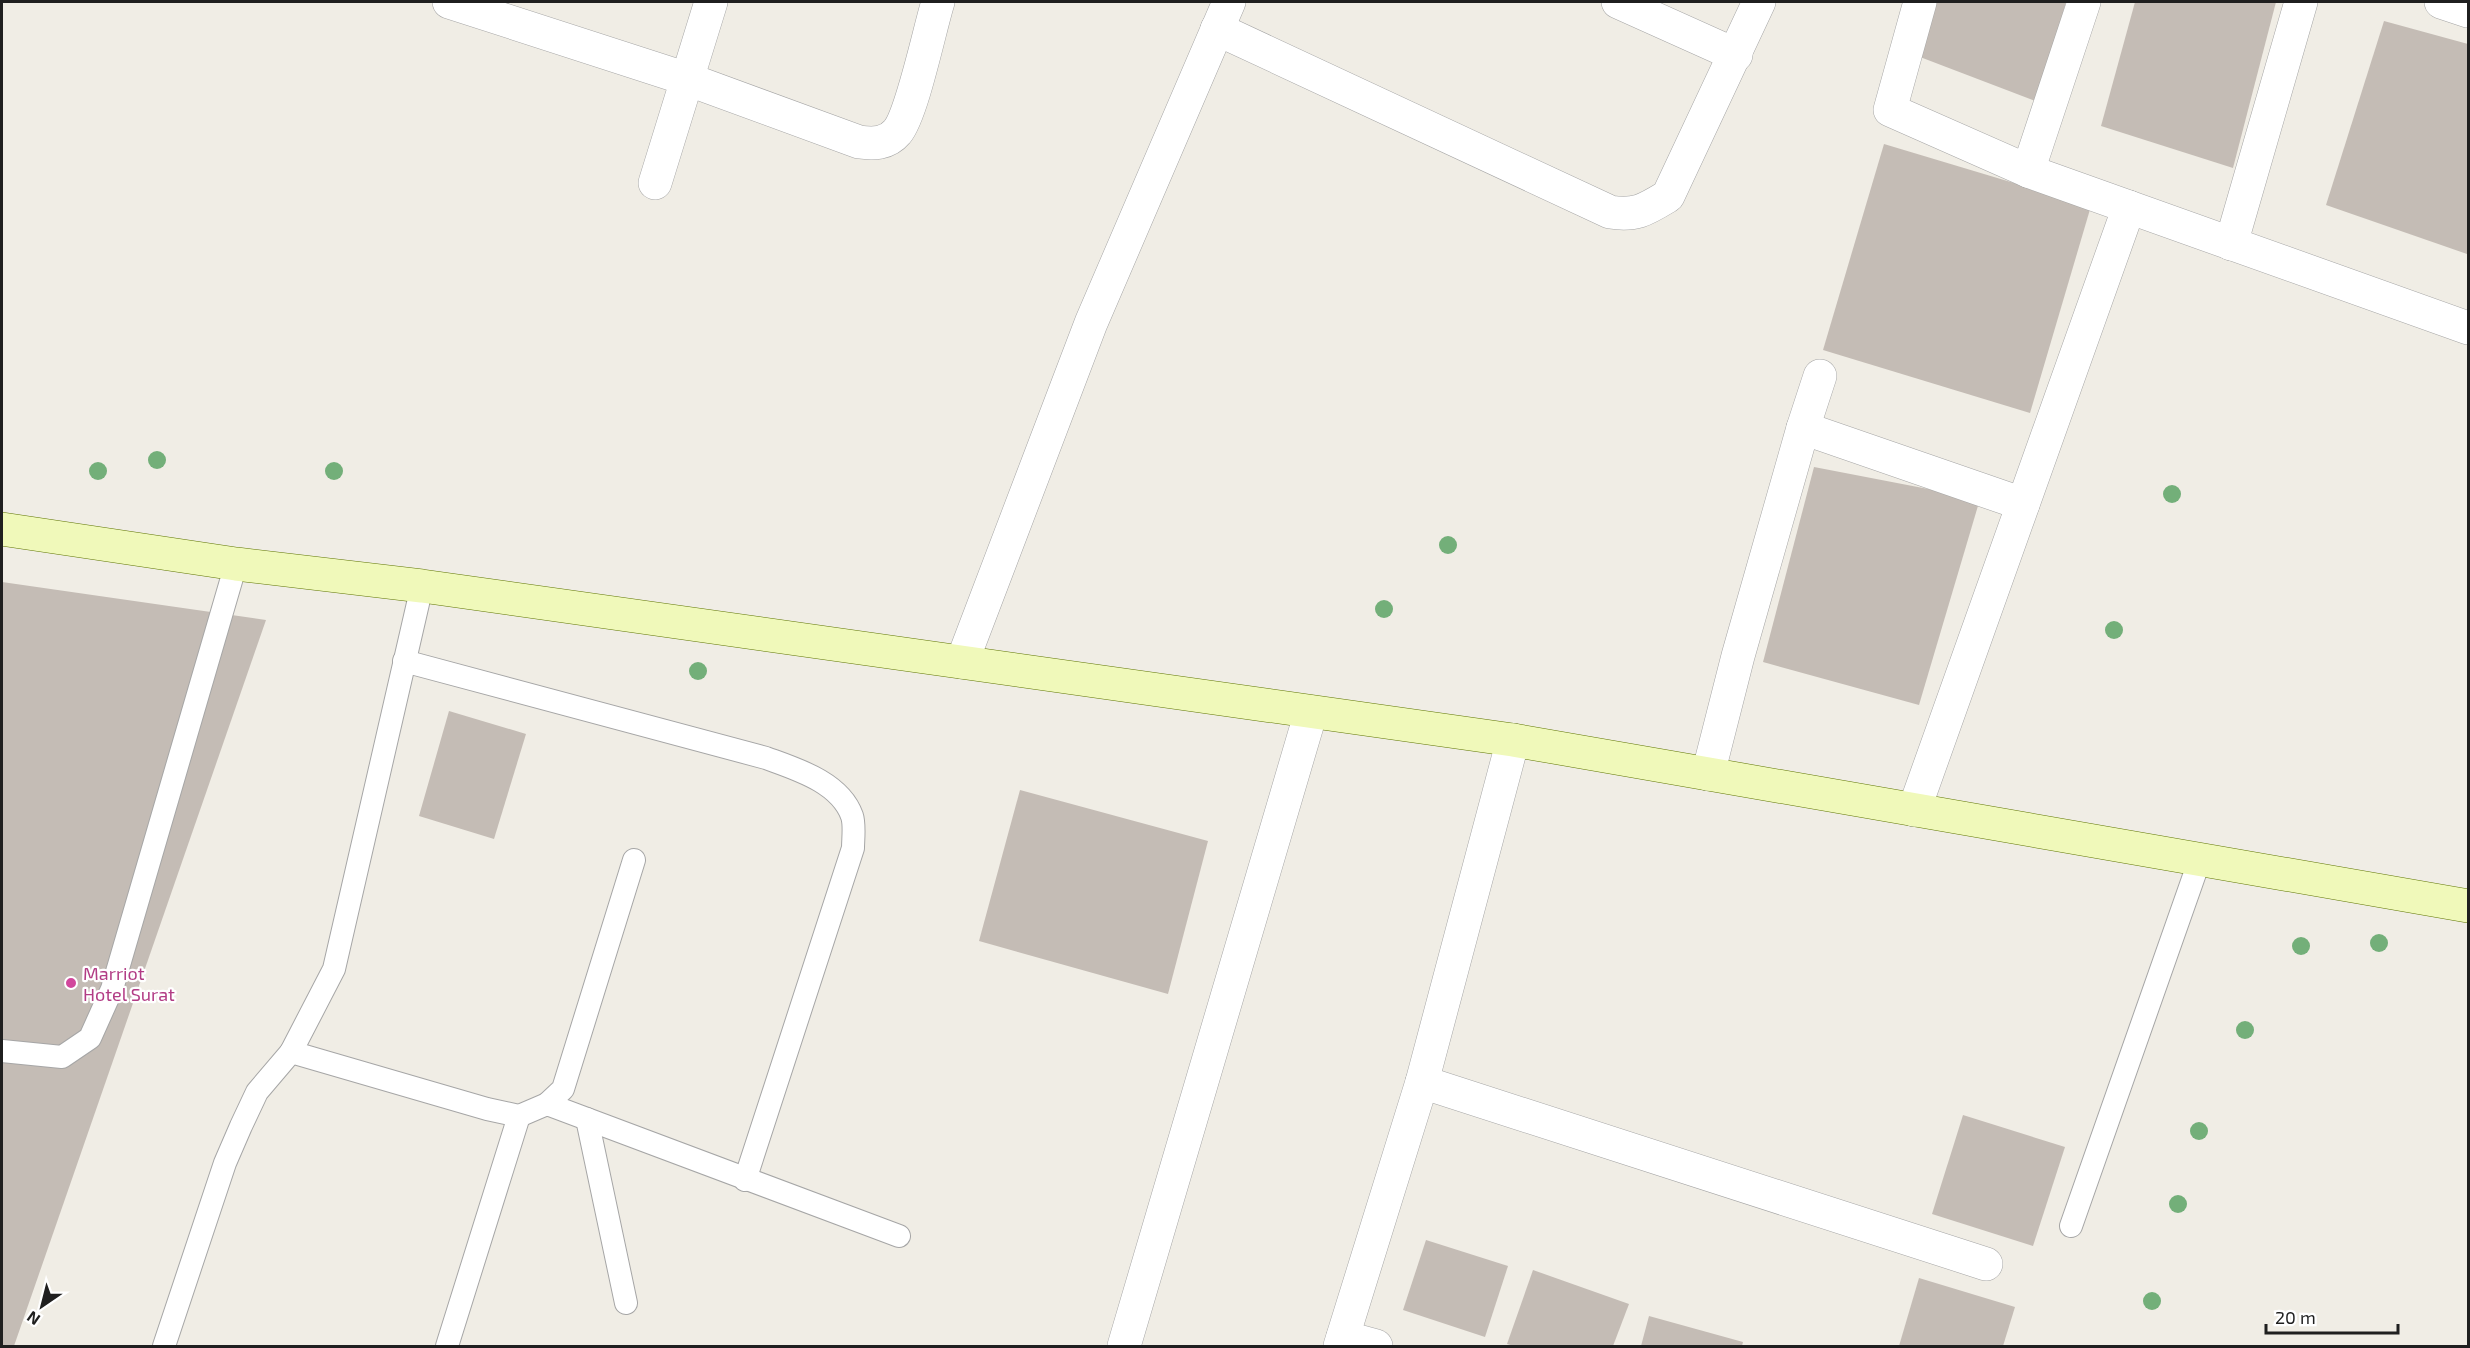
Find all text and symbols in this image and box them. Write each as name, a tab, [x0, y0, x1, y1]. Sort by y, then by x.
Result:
place label: Marriot Hotel Surat	[83, 962, 175, 1005]
marker: Marriot Hotel Surat	[64, 976, 78, 990]
north arrow	[12, 1276, 72, 1336]
scale bar	[2266, 1297, 2398, 1335]
text: 20 m	[2275, 1306, 2316, 1328]
text: N	[23, 1308, 43, 1330]

